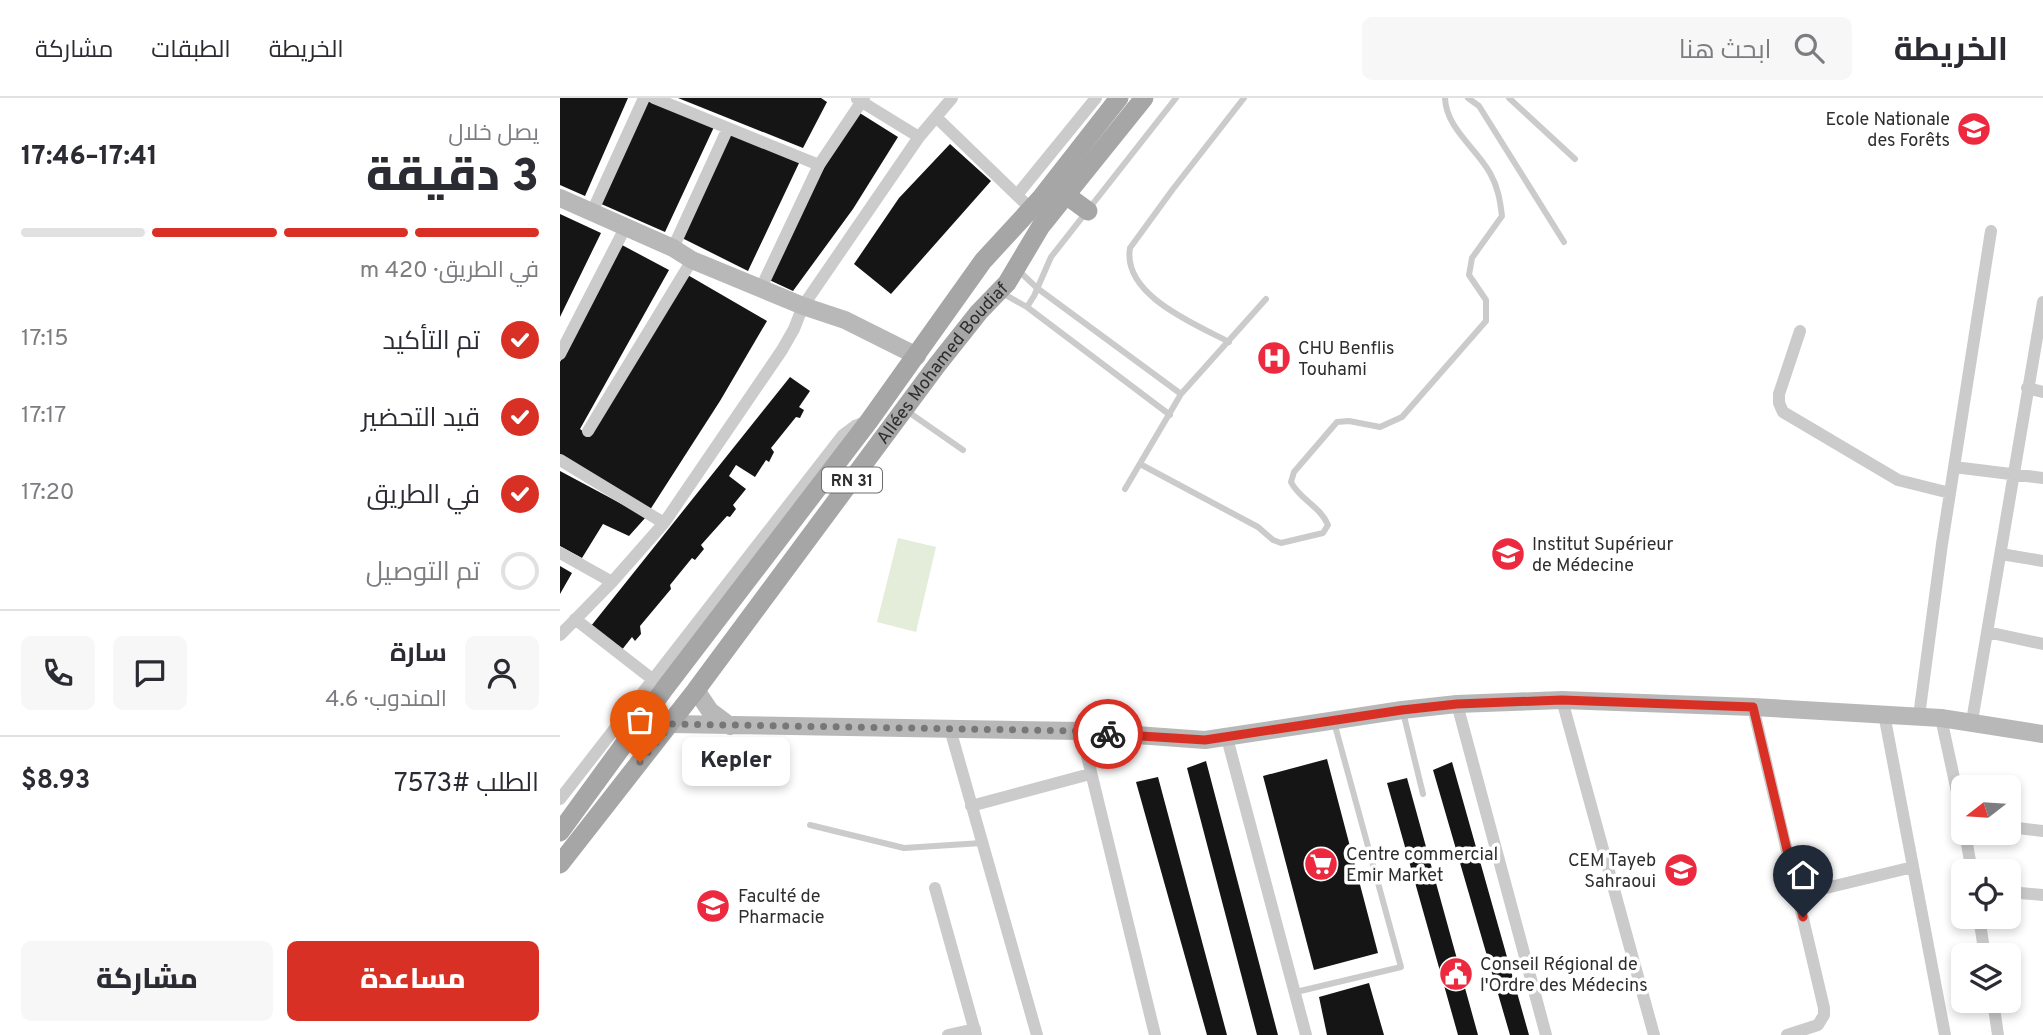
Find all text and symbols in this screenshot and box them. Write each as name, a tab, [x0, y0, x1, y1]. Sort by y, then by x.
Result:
search box	[1362, 17, 1852, 80]
icon: search	[1790, 29, 1828, 67]
text: الخريطة	[1894, 31, 2008, 73]
text: ابحث هنا	[1679, 35, 1772, 68]
text: مشاركة	[35, 36, 113, 66]
text: الطبقات	[151, 36, 231, 66]
text: الخريطة	[269, 36, 344, 66]
place label: Ecole Nationale des Forêts	[1826, 109, 1950, 153]
school or university icon: Ecole Nationale des Forêts	[1955, 110, 1993, 148]
text: يصل خلال	[448, 120, 539, 149]
text: 17:41–17:46	[21, 141, 158, 174]
text: 3 دقيقة	[366, 149, 539, 208]
text: في الطريق · 420 m	[360, 257, 539, 286]
street label: Allées Mohamed Boudiaf	[872, 278, 1014, 450]
icon: check	[501, 321, 539, 359]
text: 17:15	[21, 325, 69, 354]
text: تم التأكيد	[383, 326, 480, 359]
place label: CHU Benflis Touhami	[1298, 338, 1394, 382]
hospital icon: CHU Benflis Touhami	[1255, 339, 1293, 377]
icon: check	[501, 398, 539, 436]
text: 17:17	[21, 402, 66, 431]
text: قيد التحضير	[361, 403, 480, 436]
road number: RN 31	[822, 468, 882, 492]
icon: check	[501, 475, 539, 513]
text: 17:20	[21, 479, 75, 508]
text: في الطريق	[367, 480, 480, 513]
place label: Institut Supérieur de Médecine	[1532, 534, 1674, 578]
school or university icon: Institut Supérieur de Médecine	[1489, 535, 1527, 573]
text: تم التوصيل	[366, 557, 480, 590]
button: phone	[21, 636, 95, 710]
button: chat	[113, 636, 187, 710]
button: person	[465, 636, 539, 710]
text: سارة	[390, 638, 447, 671]
text: المندوب · 4.6	[325, 686, 447, 715]
pin	[610, 690, 670, 762]
courier	[1073, 699, 1143, 769]
icon: bag	[621, 701, 659, 739]
icon: bike	[1089, 715, 1127, 753]
callout: Kepler	[682, 738, 790, 786]
text: Kepler	[700, 747, 772, 776]
text: $8.93	[21, 765, 90, 798]
text: الطلب #7573	[394, 768, 539, 801]
north arrow	[1951, 775, 2021, 845]
map controls	[1951, 775, 2021, 1013]
place label: Centre commercial Emir Market	[1346, 844, 1498, 888]
supermarket icon: Centre commercial Emir Market	[1302, 845, 1340, 883]
pin	[1773, 845, 1833, 917]
place label: CEM Tayeb Sahraoui	[1568, 850, 1656, 894]
school or university icon: CEM Tayeb Sahraoui	[1662, 851, 1700, 889]
icon: home	[1784, 856, 1822, 894]
button: locate	[1951, 859, 2021, 929]
place label: Faculté de Pharmacie	[738, 886, 825, 930]
school or university icon: Faculté de Pharmacie	[694, 887, 732, 925]
button: مشاركة	[21, 941, 273, 1021]
button: مساعدة	[287, 941, 539, 1021]
button: layers	[1951, 943, 2021, 1013]
place label: Conseil Régional de l'Ordre des Médecins	[1480, 954, 1648, 998]
public building icon: Conseil Régional de l'Ordre des Médecins	[1437, 955, 1475, 993]

